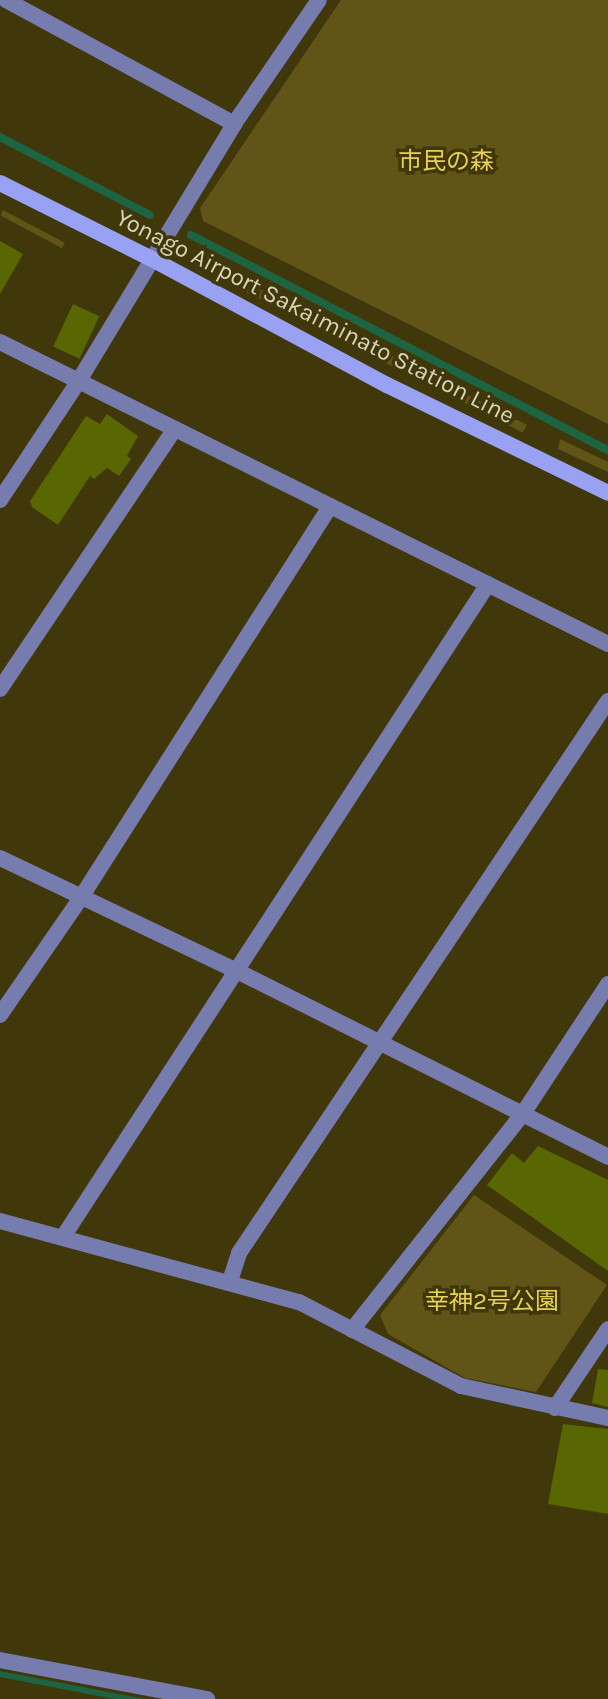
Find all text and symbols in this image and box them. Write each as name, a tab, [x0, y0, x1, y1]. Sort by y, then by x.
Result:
park label: 市民の森	[398, 148, 494, 176]
street label: Yonago Airport Sakaiminato Station Line	[111, 204, 519, 430]
park label: 幸神2号公園	[425, 1288, 559, 1316]

